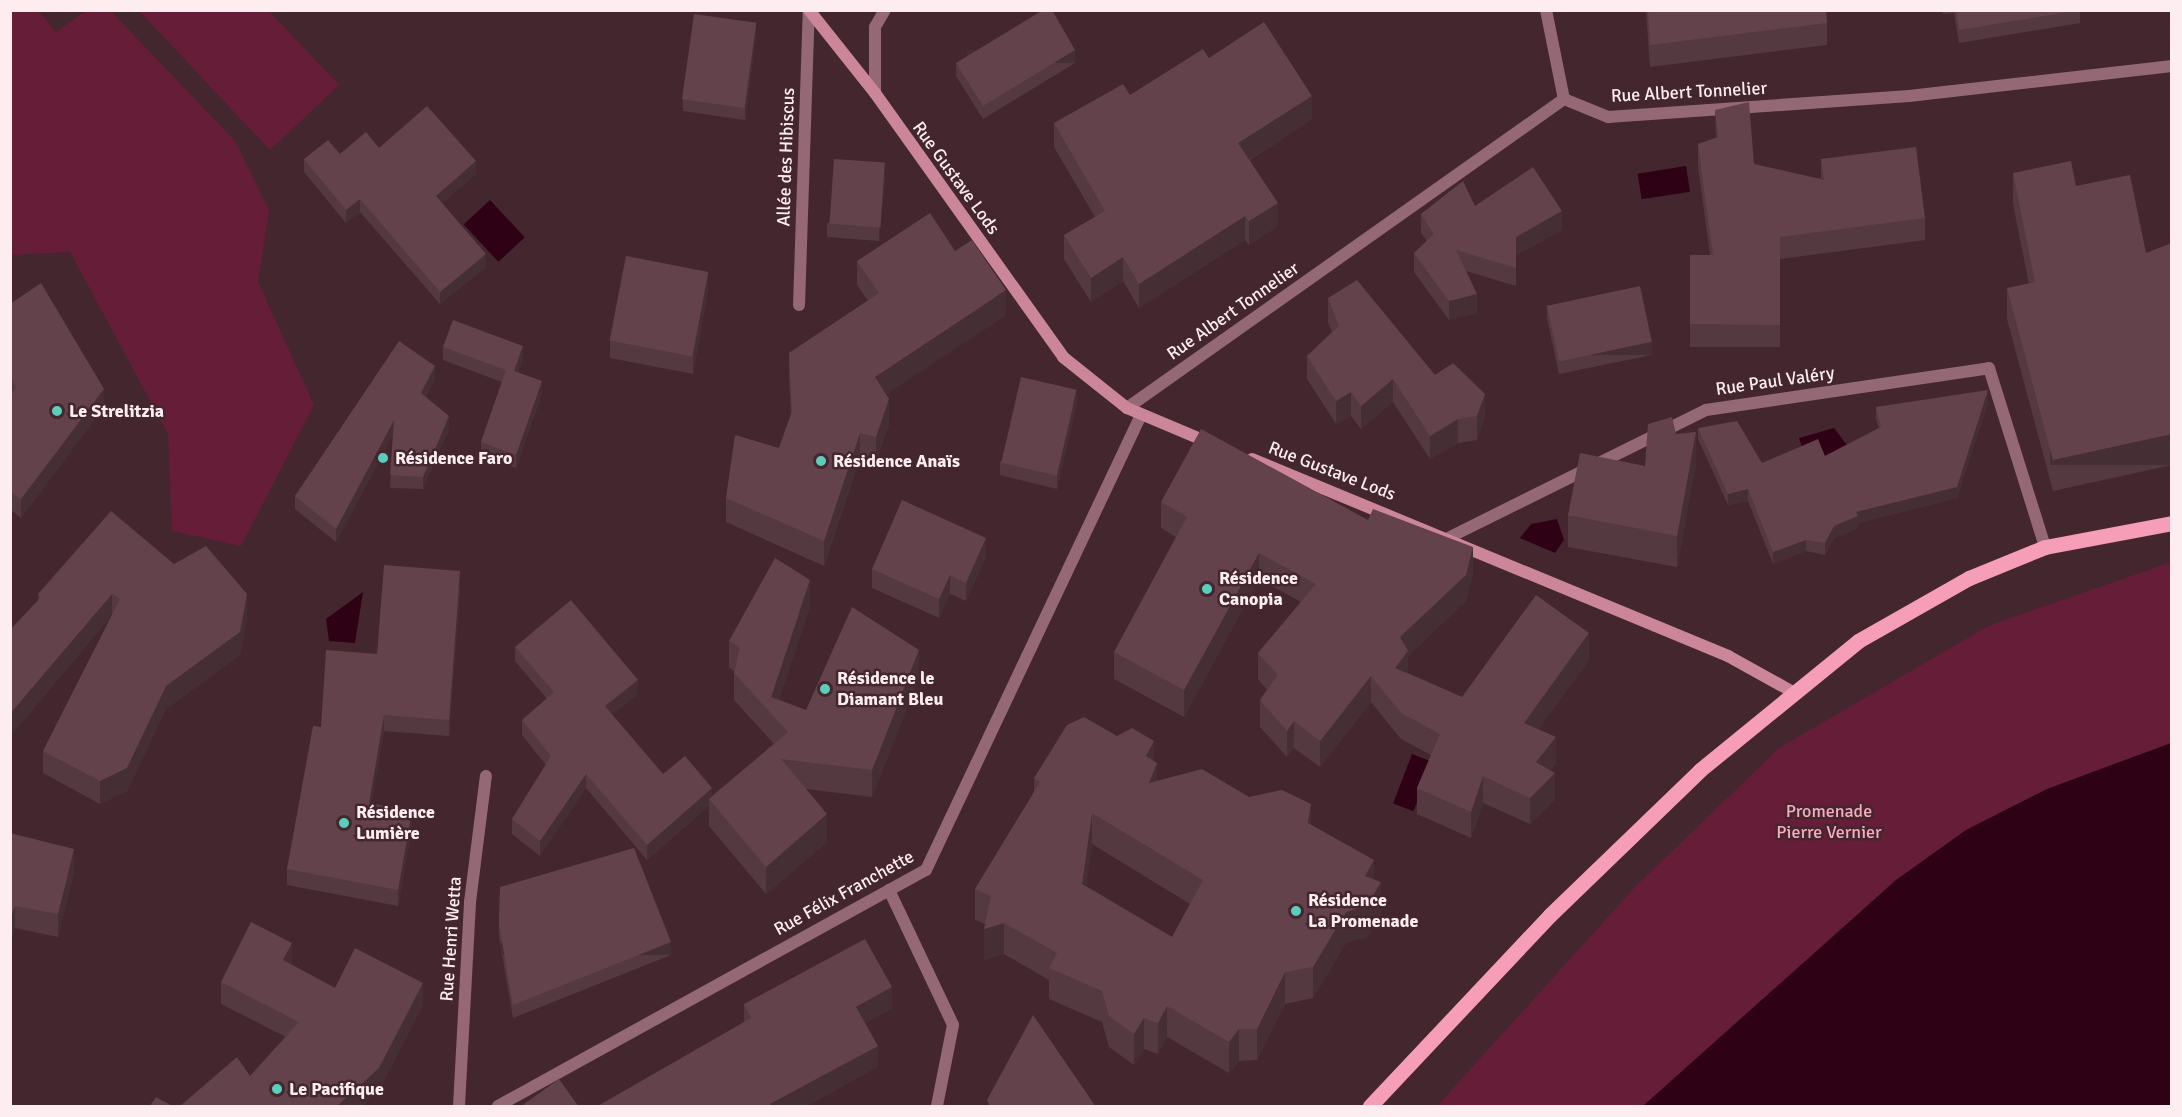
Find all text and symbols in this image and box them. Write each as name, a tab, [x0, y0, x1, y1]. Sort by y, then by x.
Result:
street label: Rue Albert Tonnelier	[1610, 77, 1768, 107]
street label: Allée des Hibiscus	[773, 87, 799, 227]
street label: Rue Gustave Lods	[908, 117, 1004, 239]
street label: Rue Albert Tonnelier	[1163, 257, 1303, 365]
street label: Rue Paul Valéry	[1714, 362, 1836, 400]
place label: Le Strelitzia	[69, 400, 164, 422]
marker: Le Strelitzia	[50, 404, 64, 418]
street label: Rue Gustave Lods	[1265, 437, 1399, 505]
place label: Résidence Faro	[395, 447, 512, 469]
place label: Résidence Anaïs	[833, 450, 960, 472]
marker: Résidence Faro	[376, 451, 390, 465]
marker: Résidence Anaïs	[814, 454, 828, 468]
place label: Résidence Canopia	[1219, 568, 1298, 610]
marker: Résidence Canopia	[1200, 582, 1214, 596]
place label: Résidence le Diamant Bleu	[837, 668, 943, 710]
marker: Résidence le Diamant Bleu	[818, 682, 832, 696]
park label: Promenade Pierre Vernier	[1776, 801, 1882, 844]
place label: Résidence Lumière	[356, 802, 435, 844]
marker: Résidence Lumière	[337, 816, 351, 830]
street label: Rue Félix Franchette	[770, 846, 918, 940]
street label: Rue Henri Wetta	[436, 876, 466, 1002]
place label: Résidence La Promenade	[1308, 890, 1418, 932]
marker: Résidence La Promenade	[1289, 904, 1303, 918]
place label: Le Pacifique	[289, 1078, 384, 1100]
marker: Le Pacifique	[270, 1082, 284, 1096]

